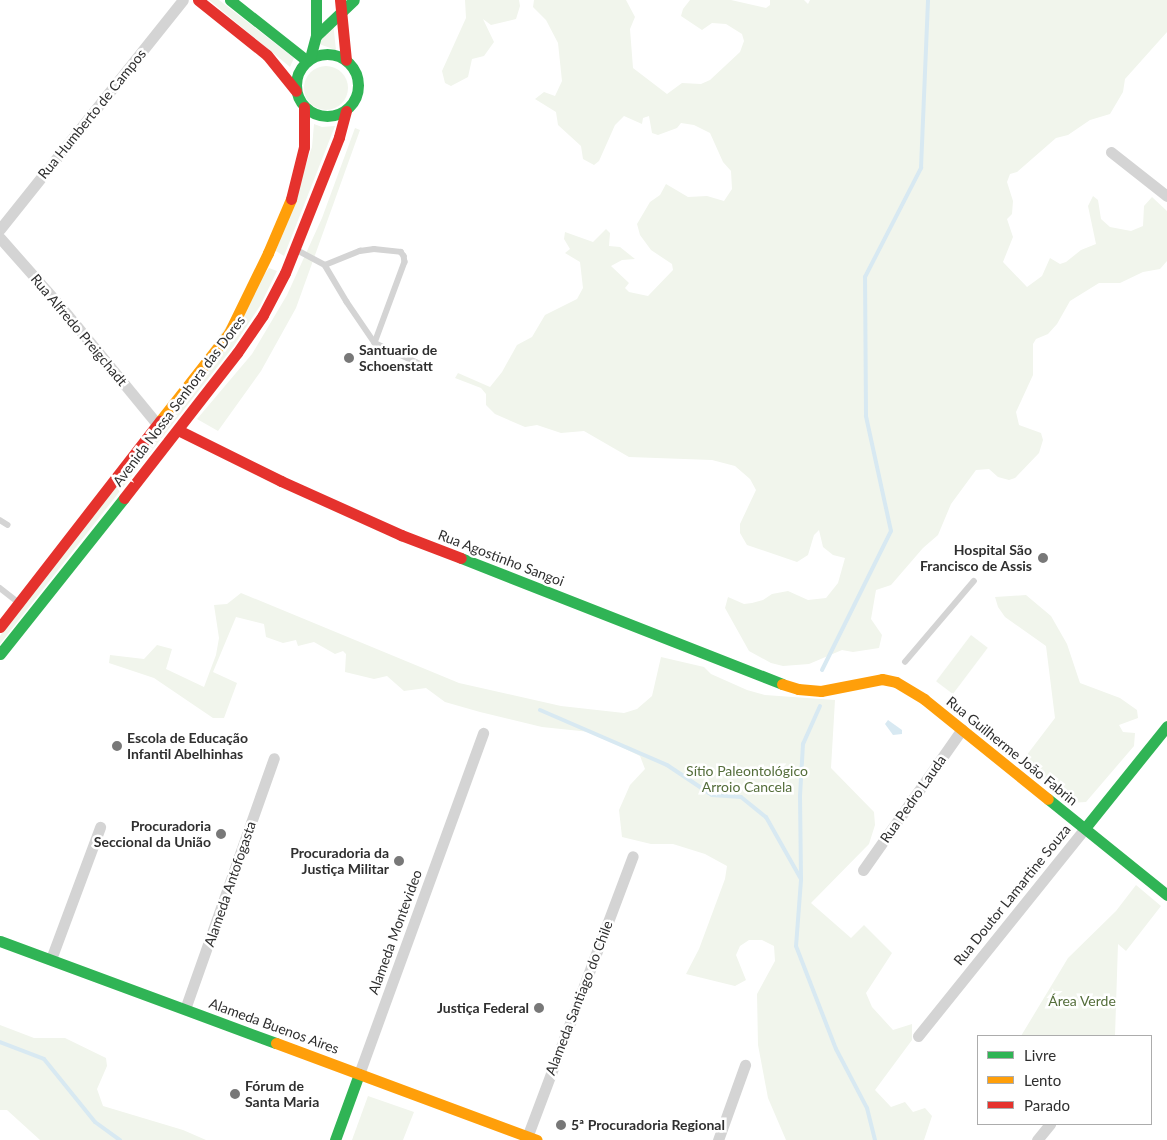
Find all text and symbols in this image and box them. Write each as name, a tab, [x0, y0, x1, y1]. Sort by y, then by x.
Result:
street label: Rua Humberto de Campos	[34, 46, 150, 182]
street label: Rua Alfredo Preigchadt	[27, 270, 131, 390]
street label: Avenida Nossa Senhora das Dores	[109, 312, 249, 490]
place label: Santuario de Schoenstatt	[359, 342, 437, 374]
marker: Santuario de Schoenstatt	[343, 352, 355, 364]
street label: Rua Agostinho Sangoi	[435, 526, 567, 590]
place label: Hospital São Francisco de Assis	[919, 542, 1032, 574]
marker: Hospital São Francisco de Assis	[1036, 551, 1050, 565]
street label: Rua Guilherme João Fabrin	[943, 693, 1081, 809]
place label: Escola de Educação Infantil Abelhinhas	[127, 730, 248, 762]
marker: Escola de Educação Infantil Abelhinhas	[111, 740, 123, 752]
street label: Rua Pedro Lauda	[877, 752, 949, 846]
park label: Sítio Paleontológico Arroio Cancela	[686, 763, 808, 796]
place label: Procuradoria Seccional da União	[94, 818, 211, 850]
street label: Alameda Antofogasta	[201, 819, 259, 949]
street label: Rua Doutor Lamartine Souza	[950, 821, 1074, 969]
marker: Procuradoria Seccional da União	[215, 828, 227, 840]
place label: Procuradoria da Justiça Militar	[290, 845, 389, 878]
marker: Procuradoria da Justiça Militar	[393, 855, 405, 867]
street label: Alameda Montevideo	[365, 867, 425, 997]
street label: Alameda Santiago do Chile	[542, 918, 616, 1078]
park label: Área Verde	[1048, 993, 1116, 1009]
street label: Alameda Buenos Aires	[206, 995, 342, 1057]
place label: Justiça Federal	[437, 1000, 529, 1016]
marker: Justiça Federal	[533, 1002, 545, 1014]
legend	[977, 1035, 1152, 1125]
text: Livre	[1024, 1046, 1056, 1064]
text: Lento	[1024, 1071, 1061, 1089]
place label: Fórum de Santa Maria	[245, 1078, 319, 1110]
marker: Fórum de Santa Maria	[229, 1088, 241, 1100]
text: Parado	[1024, 1096, 1070, 1114]
place label: 5ª Procuradoria Regional	[571, 1117, 725, 1133]
marker: 5ª Procuradoria Regional	[555, 1119, 567, 1131]

